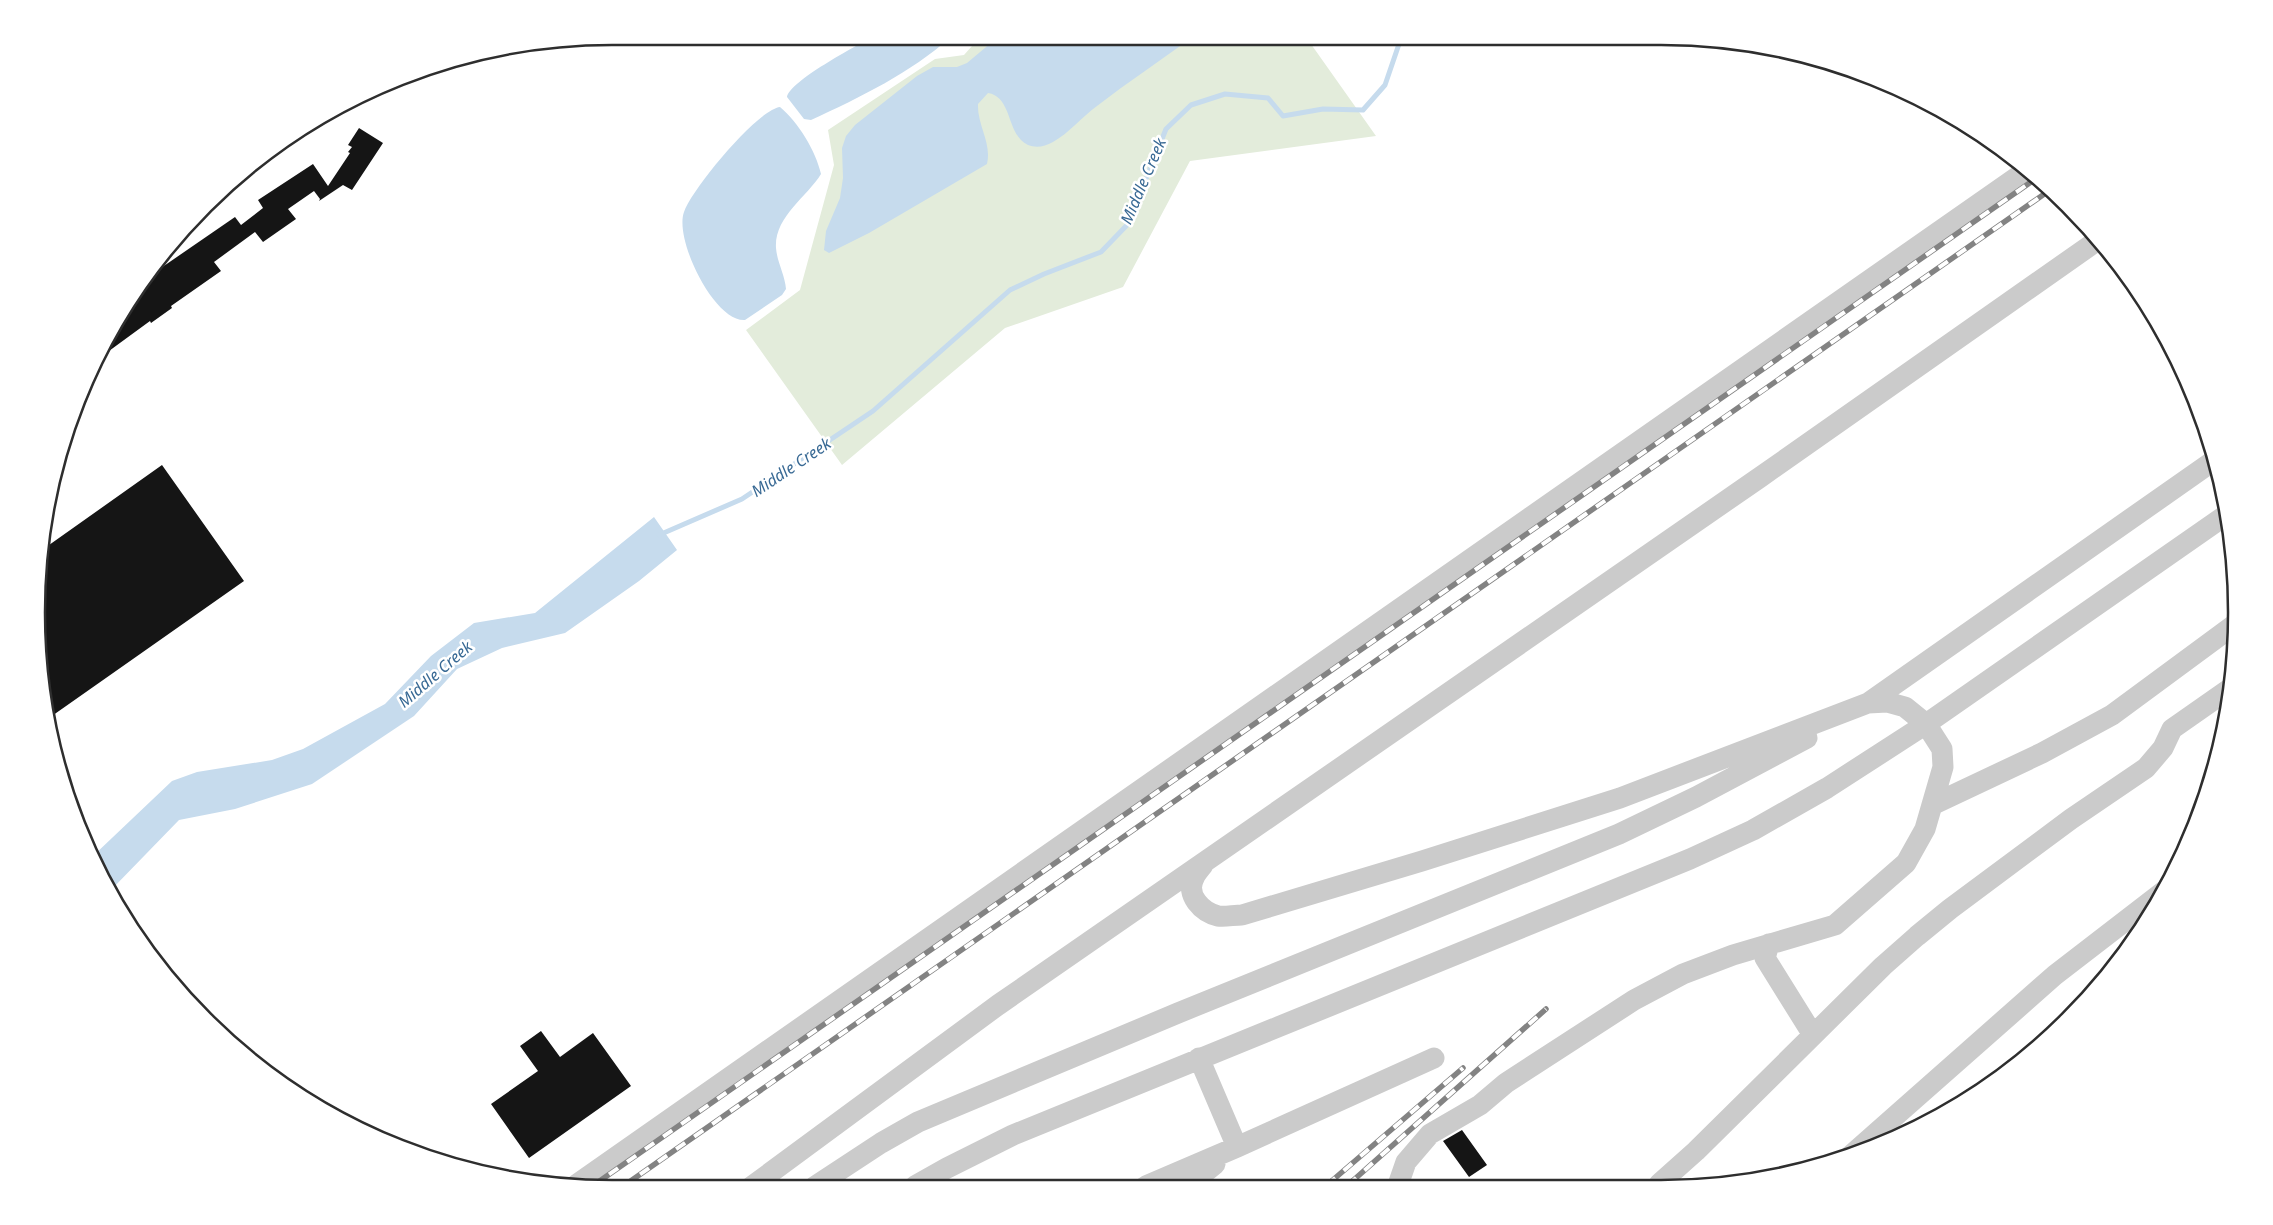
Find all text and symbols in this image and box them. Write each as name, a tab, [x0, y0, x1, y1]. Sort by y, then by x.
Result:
water label: Middle Creek	[1115, 134, 1171, 228]
water label: Middle Creek	[747, 432, 836, 502]
water label: Middle Creek	[393, 635, 478, 712]

